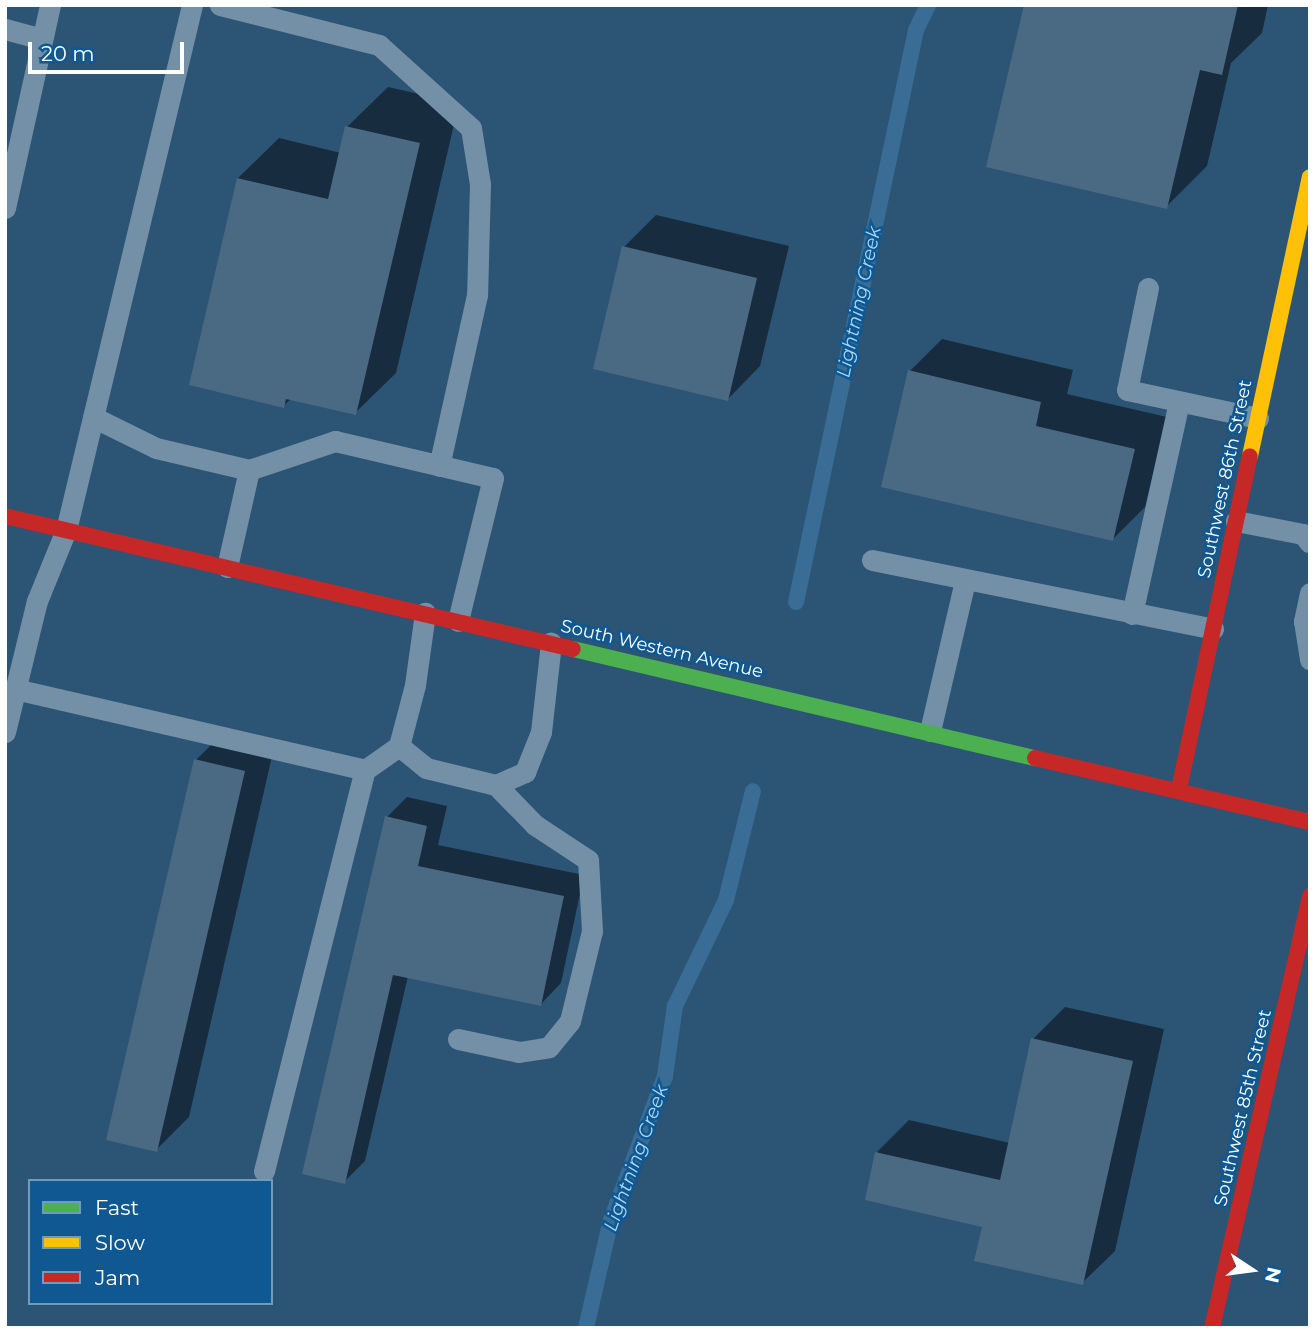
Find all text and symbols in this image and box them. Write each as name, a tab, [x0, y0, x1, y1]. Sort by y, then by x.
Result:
scale bar	[32, 28, 187, 72]
text: 20 m	[41, 41, 95, 66]
water label: Lightning Creek	[832, 224, 886, 380]
street label: Southwest 86th Street	[1193, 378, 1257, 580]
street label: South Western Avenue	[559, 615, 765, 683]
street label: Southwest 85th Street	[1210, 1008, 1276, 1208]
water label: Lightning Creek	[599, 1082, 673, 1234]
legend	[28, 1179, 273, 1305]
text: Fast	[95, 1195, 139, 1220]
text: Slow	[95, 1230, 145, 1255]
north arrow	[1217, 1235, 1287, 1305]
text: Jam	[95, 1265, 140, 1290]
text: N	[1260, 1265, 1286, 1285]

